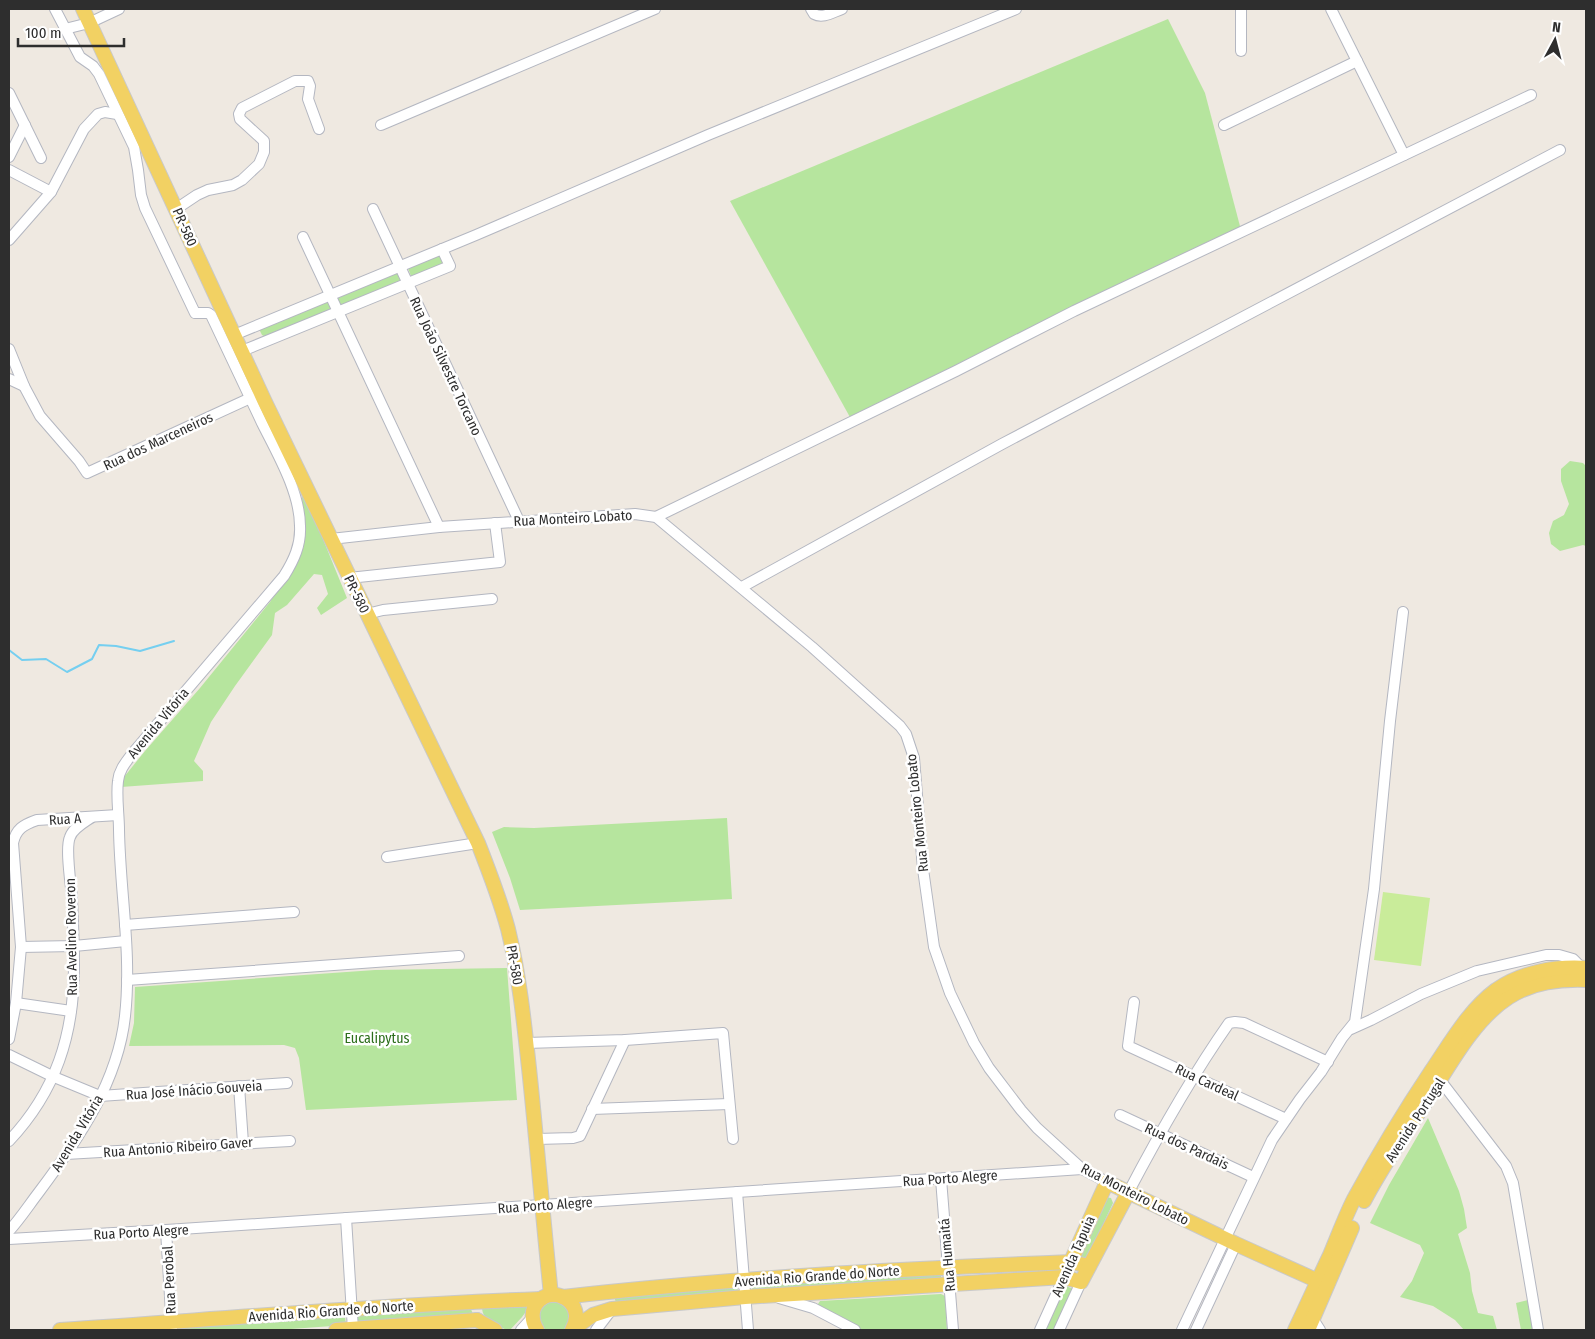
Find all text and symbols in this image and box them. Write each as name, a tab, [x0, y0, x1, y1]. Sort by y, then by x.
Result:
scale bar	[18, 15, 124, 47]
north arrow	[1530, 15, 1580, 65]
text: N	[1551, 19, 1562, 37]
text: 100 m	[25, 24, 62, 42]
street label: PR-580	[169, 205, 201, 249]
street label: Rua João Silvestre Torcano	[406, 294, 485, 438]
street label: Rua dos Marceneiros	[101, 409, 216, 474]
street label: Rua Monteiro Lobato	[513, 507, 633, 530]
street label: PR-580	[340, 572, 373, 616]
street label: Avenida Vitória	[124, 685, 193, 762]
street label: Rua Monteiro Lobato	[903, 753, 932, 873]
street label: Rua A	[48, 810, 82, 829]
street label: Rua Avelino Roveron	[62, 878, 81, 996]
street label: PR-580	[503, 944, 526, 986]
park label: Eucalipytus	[345, 1030, 410, 1047]
street label: Rua Cardeal	[1172, 1060, 1242, 1105]
street label: Avenida Portugal	[1382, 1075, 1449, 1165]
street label: Rua José Inácio Gouveia	[125, 1077, 263, 1104]
street label: Avenida Vitória	[48, 1092, 107, 1175]
street label: Rua dos Pardais	[1142, 1120, 1232, 1173]
street label: Rua Antonio Ribeiro Gaver	[103, 1134, 254, 1161]
street label: Rua Monteiro Lobato	[1078, 1160, 1192, 1229]
street label: Rua Porto Alegre	[902, 1167, 998, 1190]
street label: Rua Porto Alegre	[497, 1194, 593, 1217]
street label: Avenida Tapuia	[1048, 1213, 1099, 1299]
street label: Rua Humaitá	[936, 1218, 959, 1292]
street label: Rua Porto Alegre	[93, 1222, 189, 1243]
street label: Rua Perobal	[159, 1245, 180, 1315]
street label: Avenida Rio Grande do Norte	[734, 1262, 900, 1291]
street label: Avenida Rio Grande do Norte	[248, 1297, 414, 1326]

